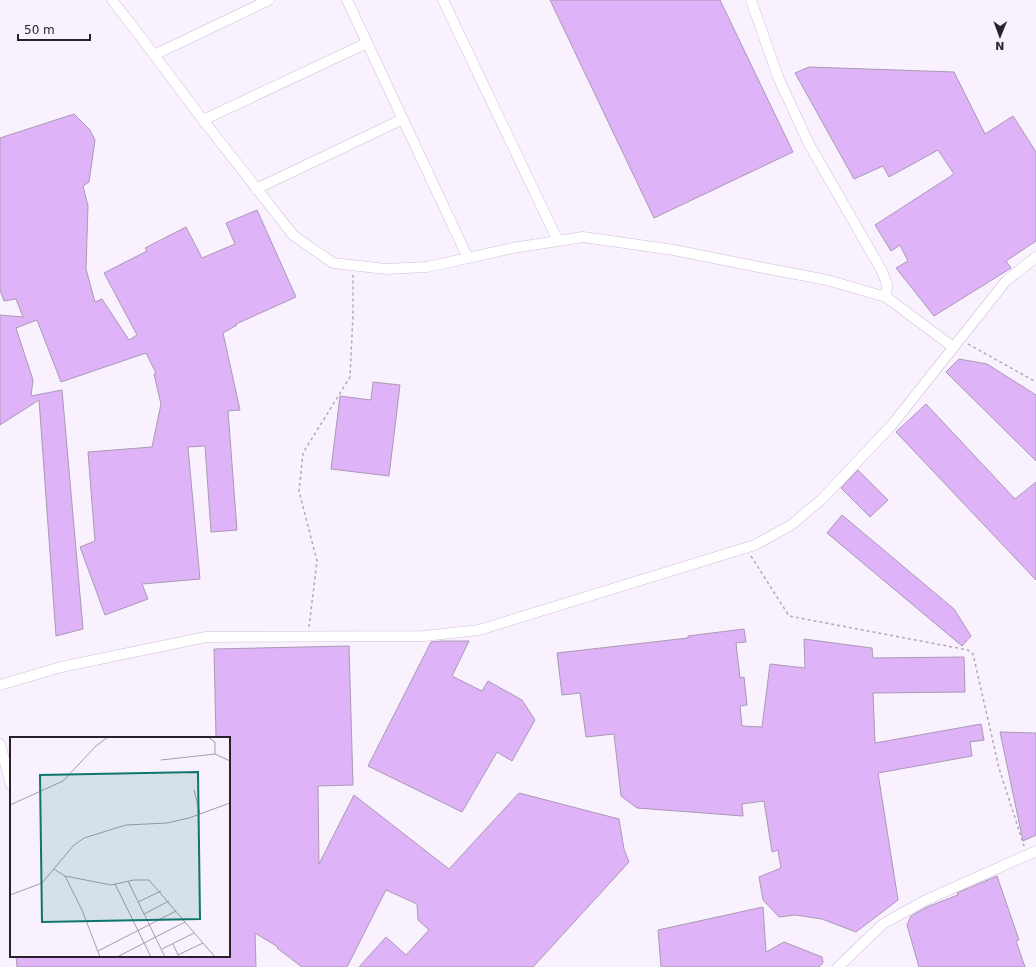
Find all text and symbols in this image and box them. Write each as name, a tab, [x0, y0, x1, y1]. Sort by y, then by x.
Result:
scale bar	[18, 16, 90, 42]
north arrow	[980, 16, 1020, 56]
text: 50 m	[24, 23, 55, 37]
text: N	[995, 39, 1005, 52]
inset map	[10, 737, 230, 957]

